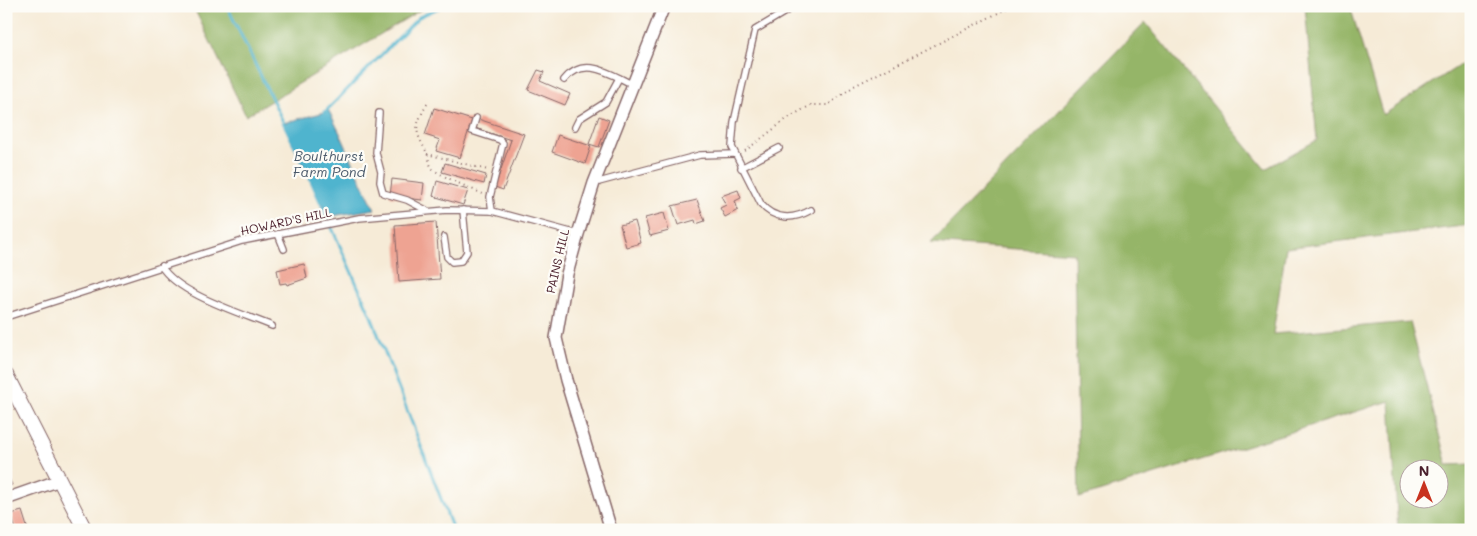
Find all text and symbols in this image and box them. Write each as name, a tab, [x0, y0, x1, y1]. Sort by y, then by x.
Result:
water label: Boulthurst Farm Pond	[293, 146, 366, 181]
street label: HOWARD'S HILL	[239, 203, 333, 238]
street label: PAINS HILL	[542, 226, 572, 295]
north arrow	[1400, 458, 1450, 508]
text: N	[1419, 461, 1429, 480]

